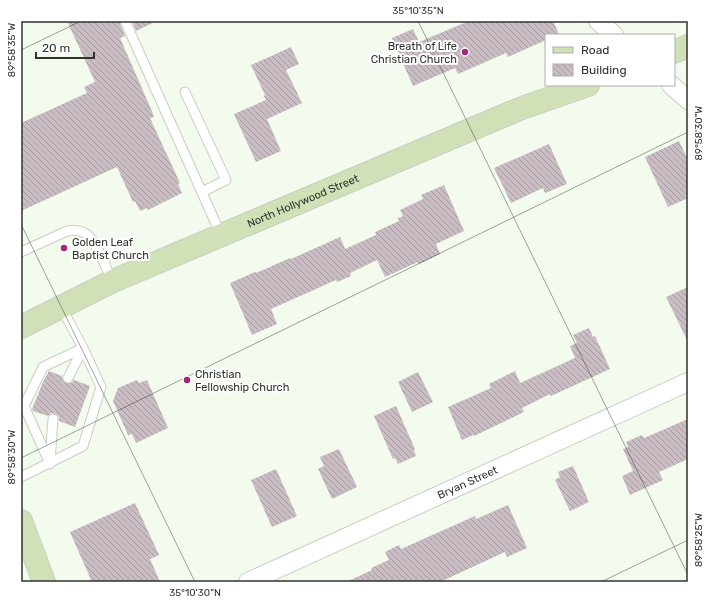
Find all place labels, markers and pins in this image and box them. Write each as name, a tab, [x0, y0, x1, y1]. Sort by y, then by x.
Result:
place label: Breath of Life Christian Church	[371, 40, 457, 66]
marker: Breath of Life Christian Church	[460, 47, 470, 57]
place label: Golden Leaf Baptist Church	[72, 236, 149, 262]
marker: Golden Leaf Baptist Church	[59, 243, 69, 253]
place label: Christian Fellowship Church	[195, 368, 289, 394]
marker: Christian Fellowship Church	[182, 375, 192, 385]

